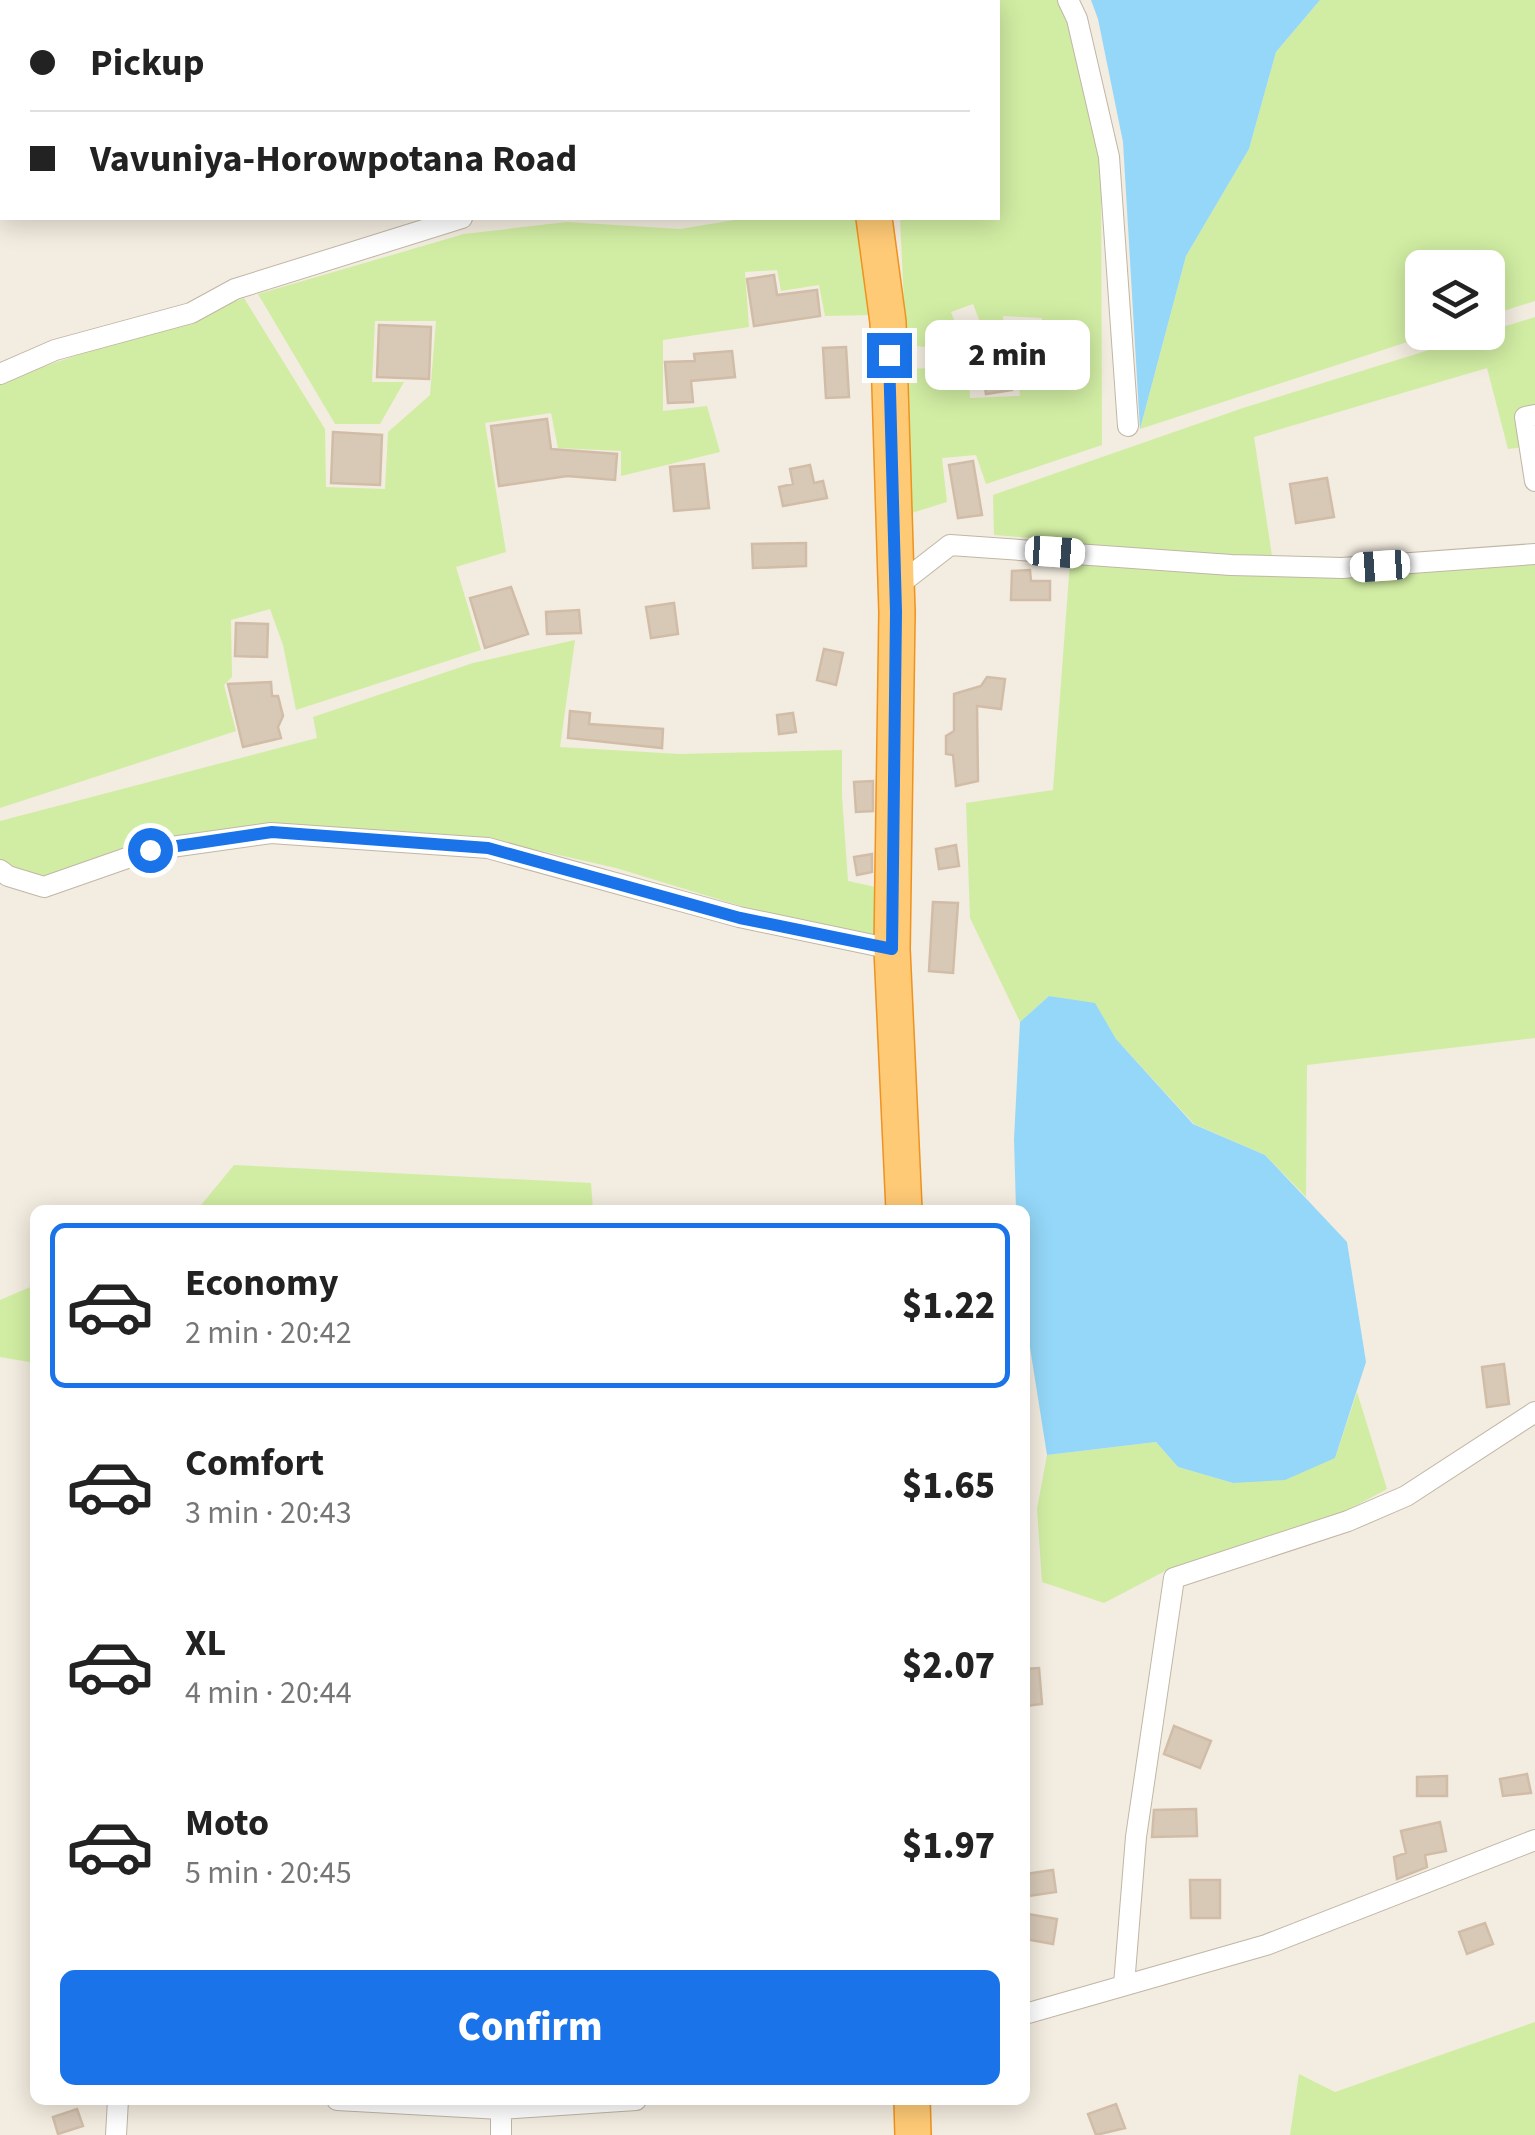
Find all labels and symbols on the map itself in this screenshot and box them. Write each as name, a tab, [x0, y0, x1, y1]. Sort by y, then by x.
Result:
callout: 2 min	[924, 320, 1089, 390]
route end	[867, 333, 912, 378]
car	[1024, 535, 1086, 569]
car	[1349, 549, 1411, 583]
route start	[128, 828, 173, 873]

